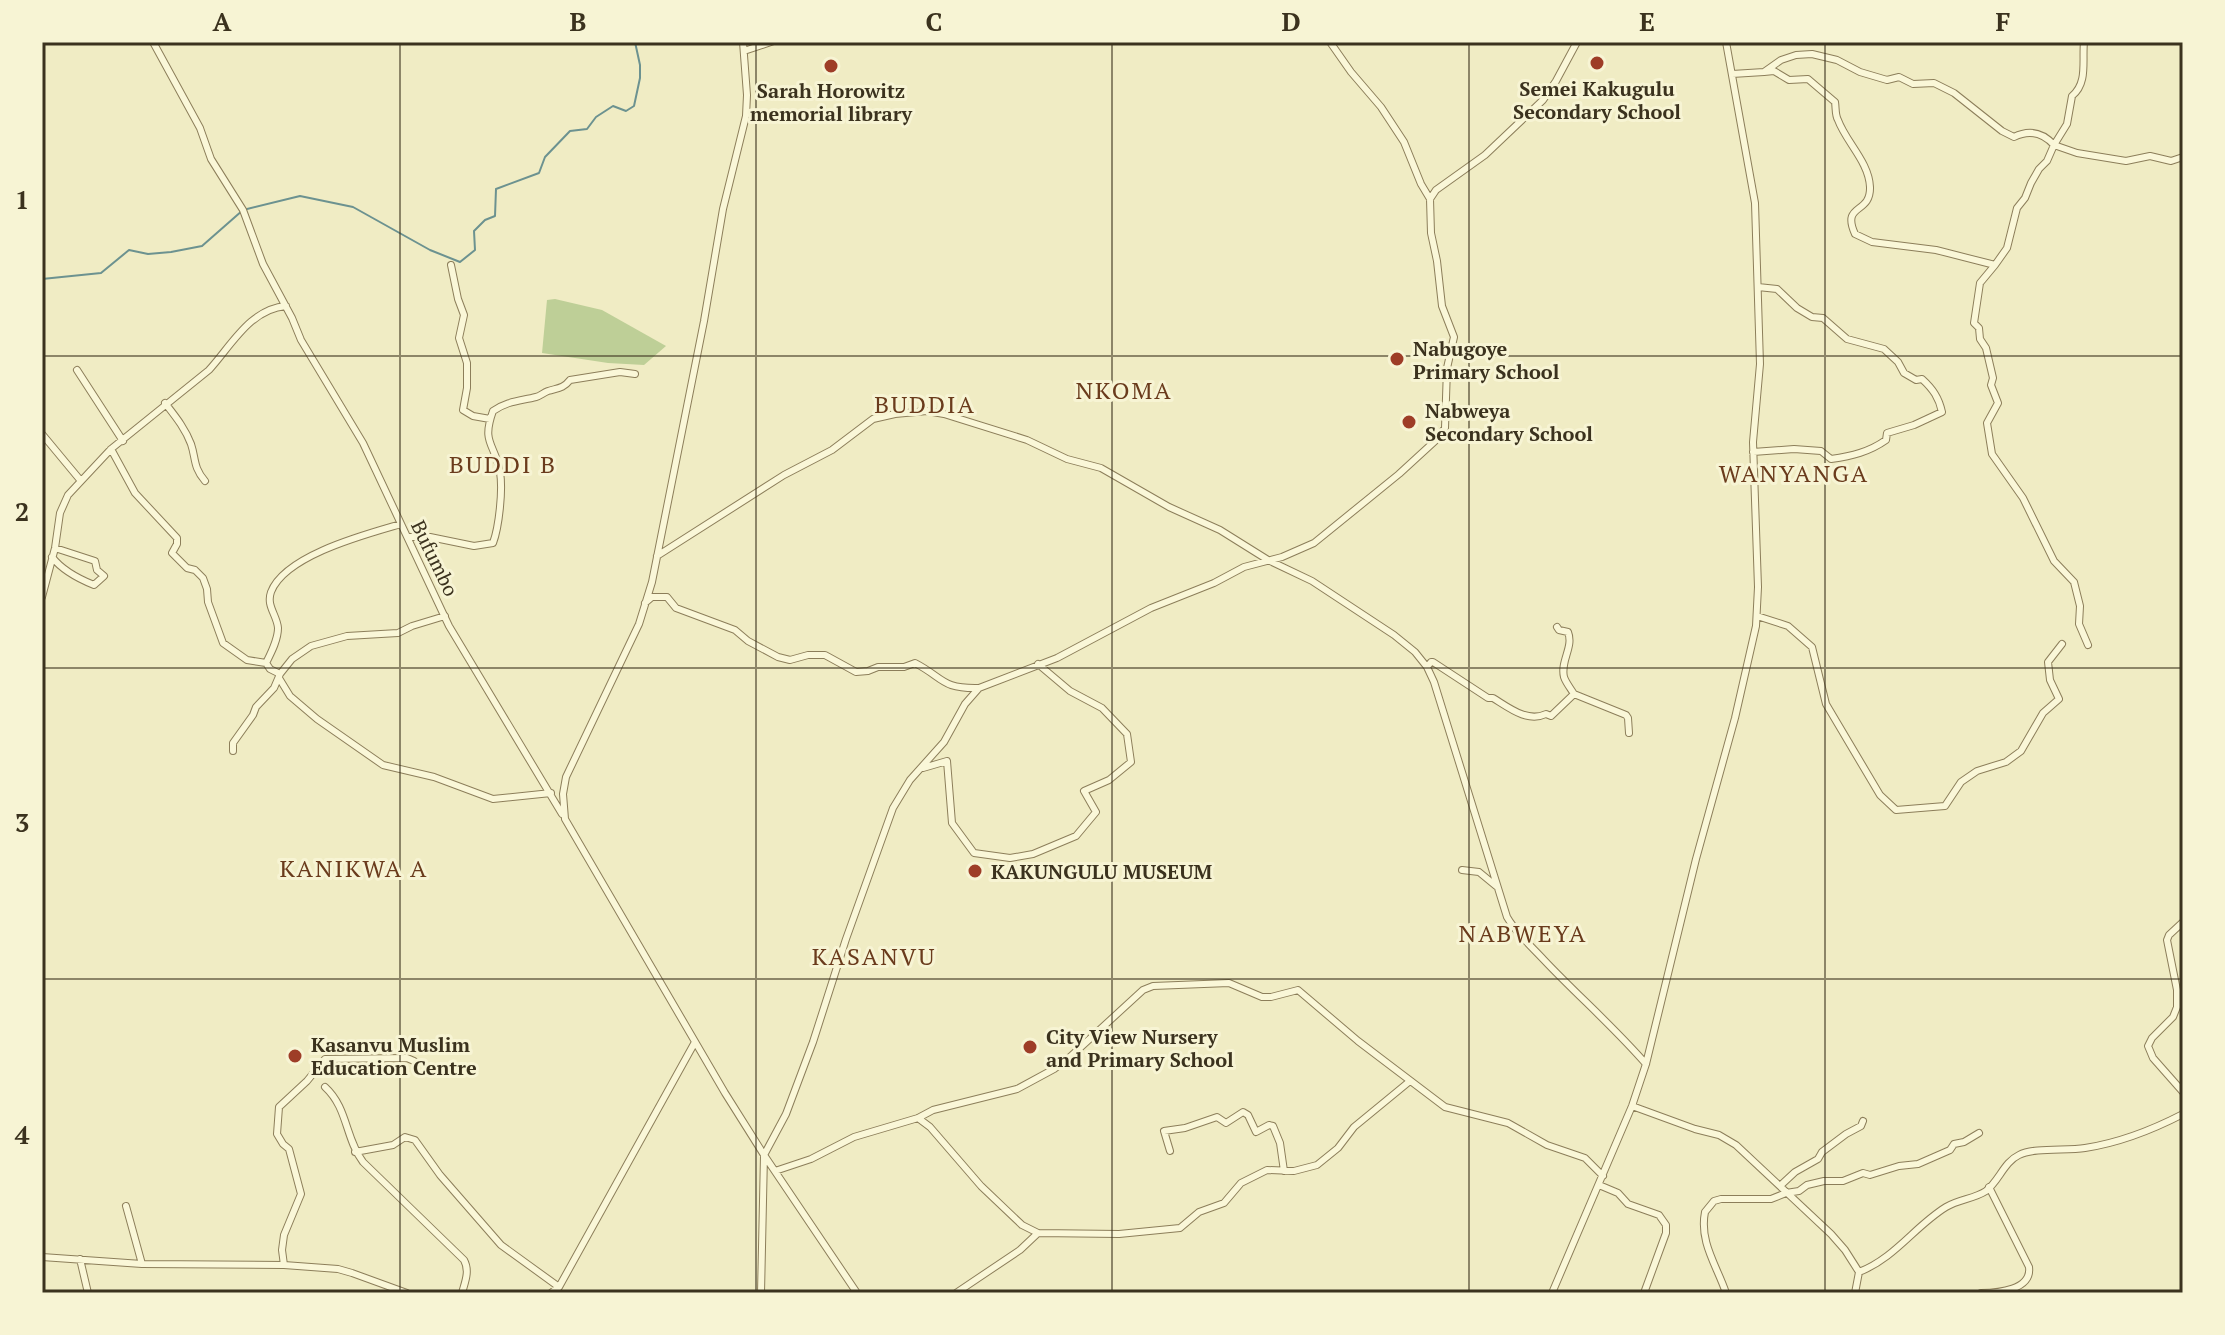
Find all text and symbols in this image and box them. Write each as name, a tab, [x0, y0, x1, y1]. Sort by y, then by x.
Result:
text: A	[213, 4, 232, 38]
text: B	[570, 4, 586, 38]
text: C	[926, 4, 942, 38]
text: D	[1281, 4, 1301, 38]
text: E	[1639, 4, 1655, 38]
text: F	[1996, 4, 2011, 38]
marker: Semei Kakugulu Secondary School	[1588, 54, 1606, 72]
marker: Sarah Horowitz memorial library	[822, 57, 840, 75]
place label: Semei Kakugulu Secondary School	[1513, 75, 1681, 125]
place label: Sarah Horowitz memorial library	[750, 77, 913, 127]
text: 1	[15, 182, 29, 216]
place label: Nabugoye Primary School	[1413, 335, 1560, 385]
marker: Nabugoye Primary School	[1388, 350, 1406, 368]
district label: NKOMA	[1075, 374, 1173, 406]
district label: BUDDIA	[874, 388, 976, 420]
place label: Nabweya Secondary School	[1425, 397, 1593, 447]
marker: Nabweya Secondary School	[1400, 413, 1418, 431]
district label: BUDDI B	[449, 448, 557, 480]
district label: WANYANGA	[1719, 457, 1869, 489]
text: 2	[15, 494, 29, 528]
street label: Bufumbo	[405, 516, 465, 600]
text: 3	[15, 805, 29, 839]
district label: KANIKWA A	[280, 852, 428, 884]
place label: KAKUNGULU MUSEUM	[991, 858, 1212, 885]
marker: KAKUNGULU MUSEUM	[966, 862, 984, 880]
district label: NABWEYA	[1459, 917, 1587, 949]
district label: KASANVU	[812, 940, 936, 972]
place label: City View Nursery and Primary School	[1046, 1023, 1234, 1073]
place label: Kasanvu Muslim Education Centre	[311, 1031, 477, 1081]
marker: City View Nursery and Primary School	[1021, 1038, 1039, 1056]
marker: Kasanvu Muslim Education Centre	[286, 1047, 304, 1065]
text: 4	[15, 1117, 30, 1151]

